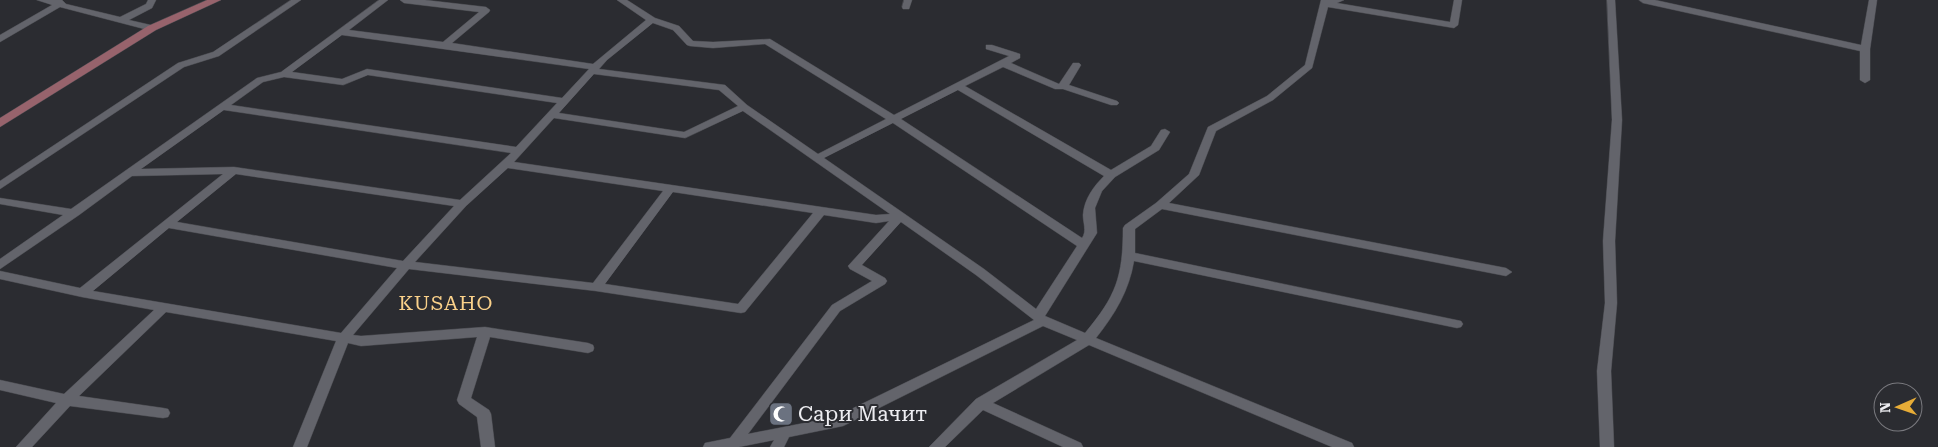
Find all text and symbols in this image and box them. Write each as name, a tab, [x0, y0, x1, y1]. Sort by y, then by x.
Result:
district label: KUSAHO	[399, 291, 493, 315]
north arrow	[1873, 382, 1923, 432]
mosque icon: Сари Мачит	[768, 401, 794, 427]
place label: Сари Мачит	[798, 402, 927, 426]
text: N	[1877, 402, 1893, 413]

